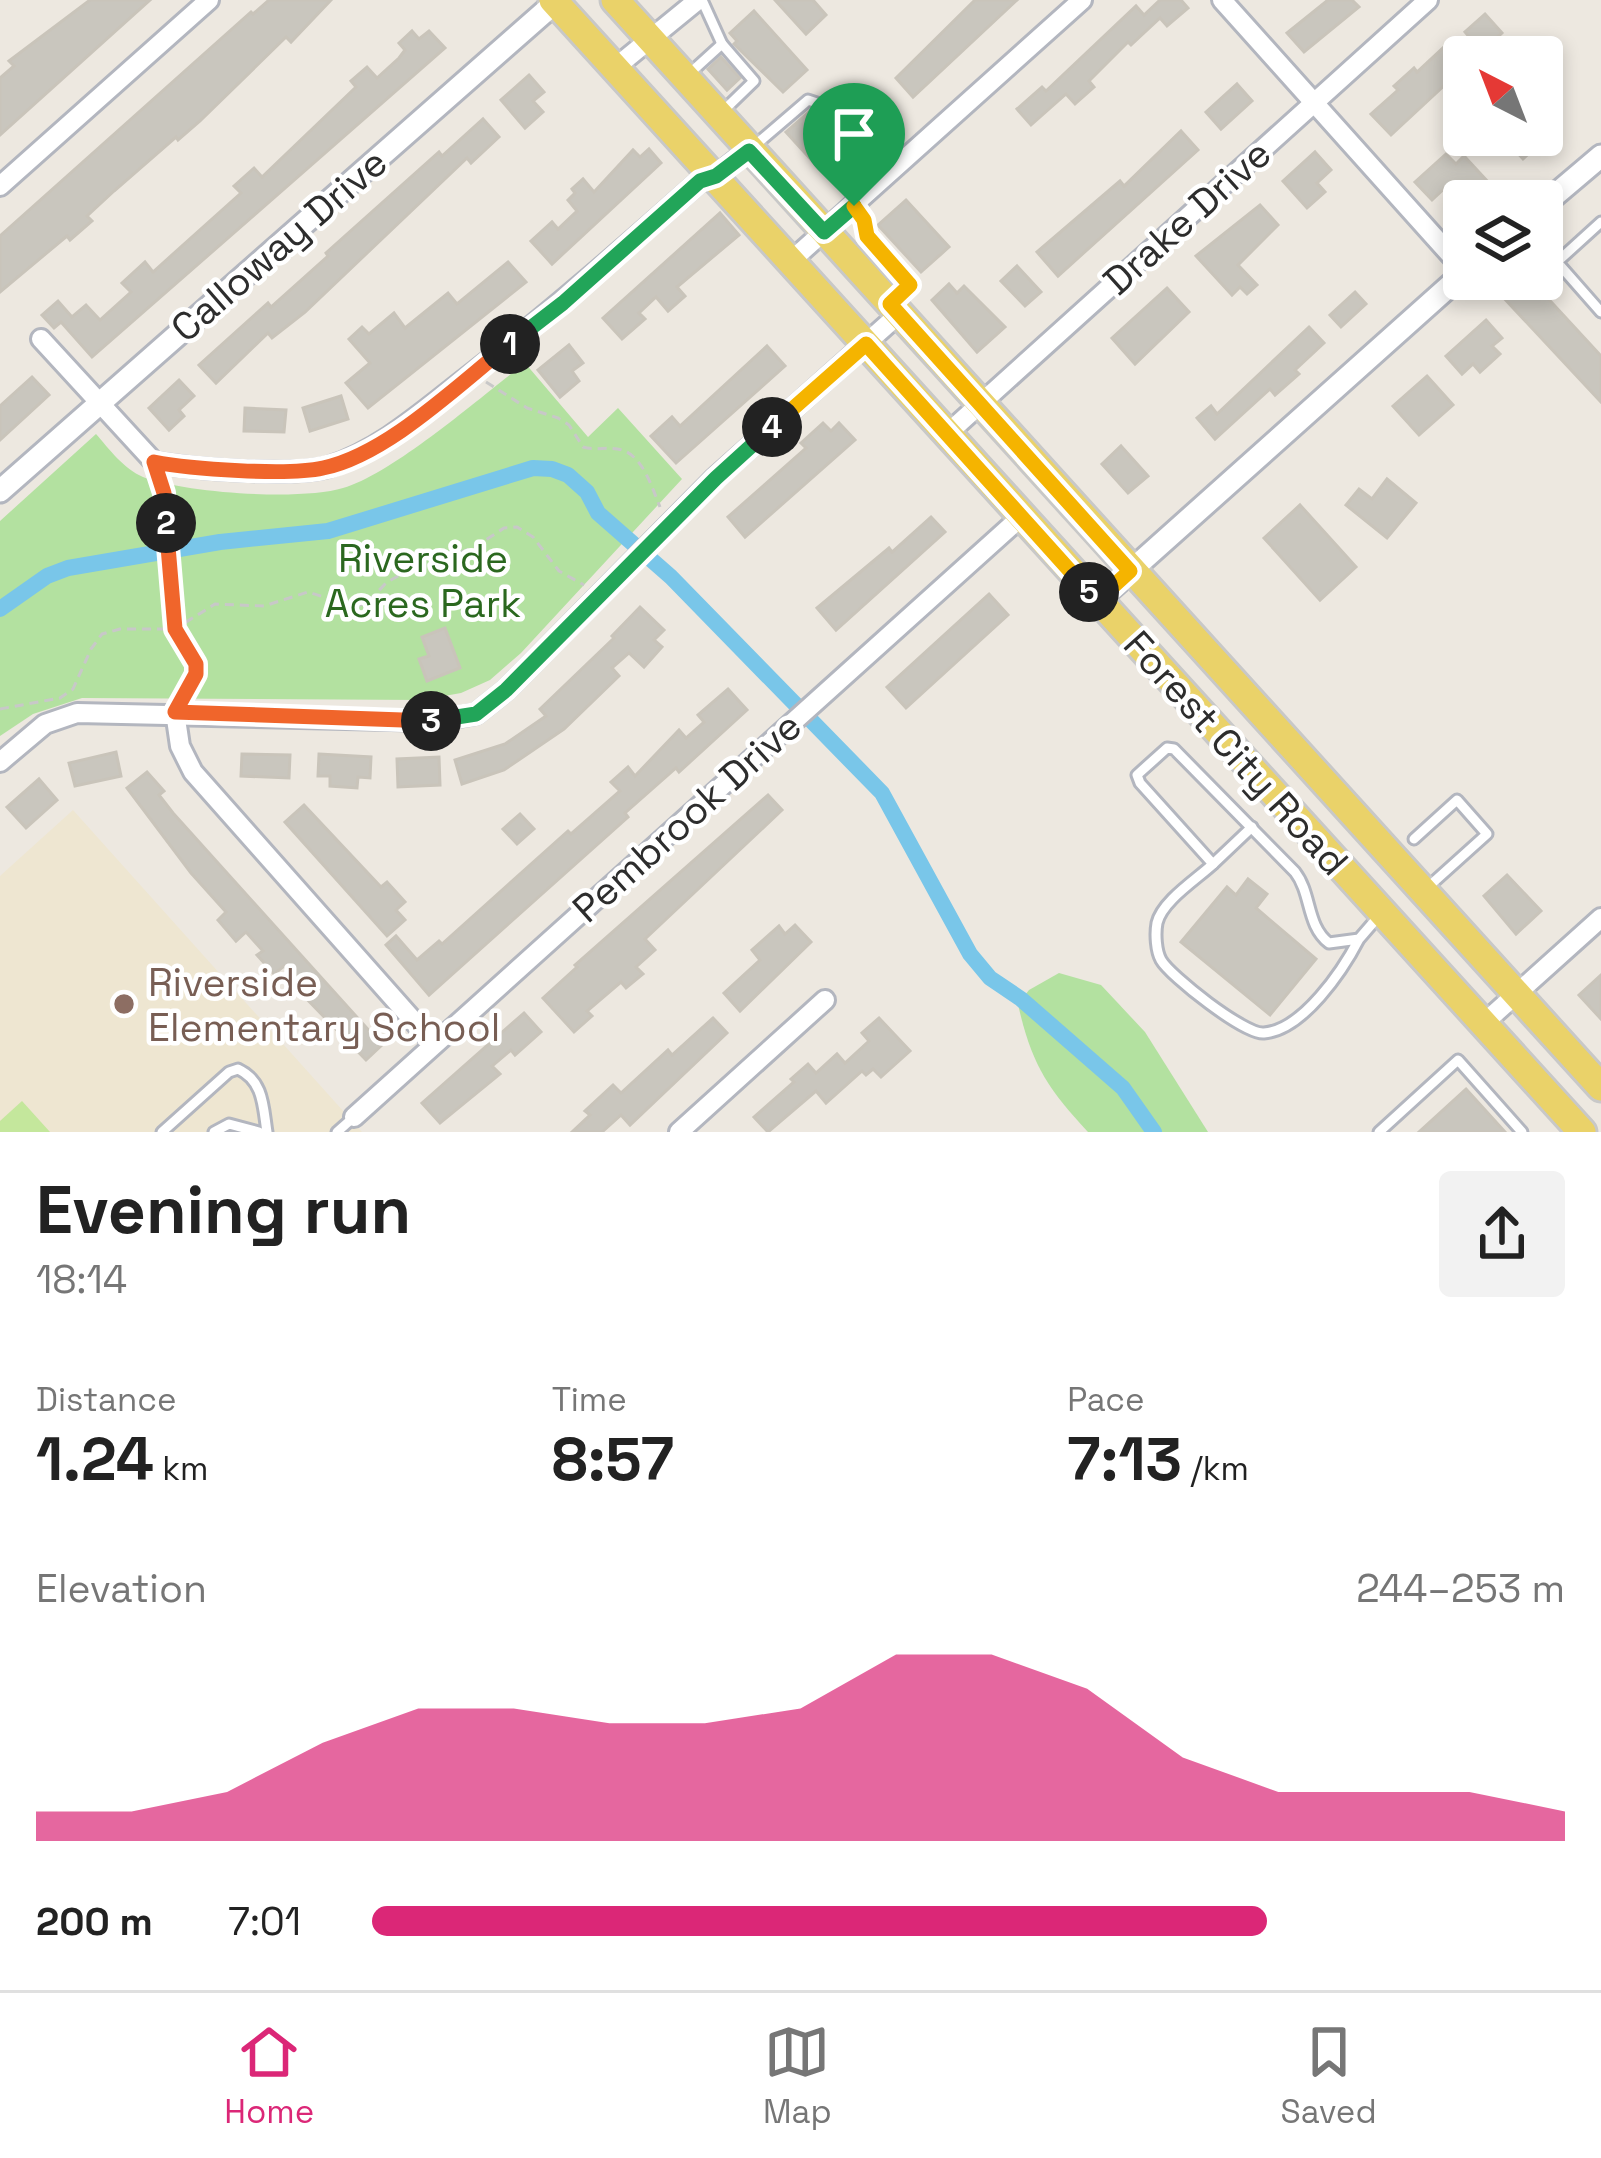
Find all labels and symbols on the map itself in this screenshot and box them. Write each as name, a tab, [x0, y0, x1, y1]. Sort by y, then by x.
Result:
north arrow	[1443, 36, 1563, 156]
pin	[803, 83, 905, 206]
street label: Drake Drive	[1093, 129, 1281, 305]
street label: Calloway Drive	[161, 138, 397, 352]
pin: 1	[480, 314, 540, 374]
pin: 4	[742, 397, 802, 457]
pin: 2	[136, 493, 196, 553]
park label: Riverside Acres Park	[325, 534, 521, 628]
pin: 5	[1059, 562, 1119, 622]
street label: Forest City Road	[1113, 621, 1359, 885]
pin: 3	[401, 691, 461, 751]
street label: Pembrook Drive	[562, 701, 812, 933]
place label: Riverside Elementary School	[148, 958, 500, 1052]
marker: Riverside Elementary School	[111, 991, 137, 1017]

